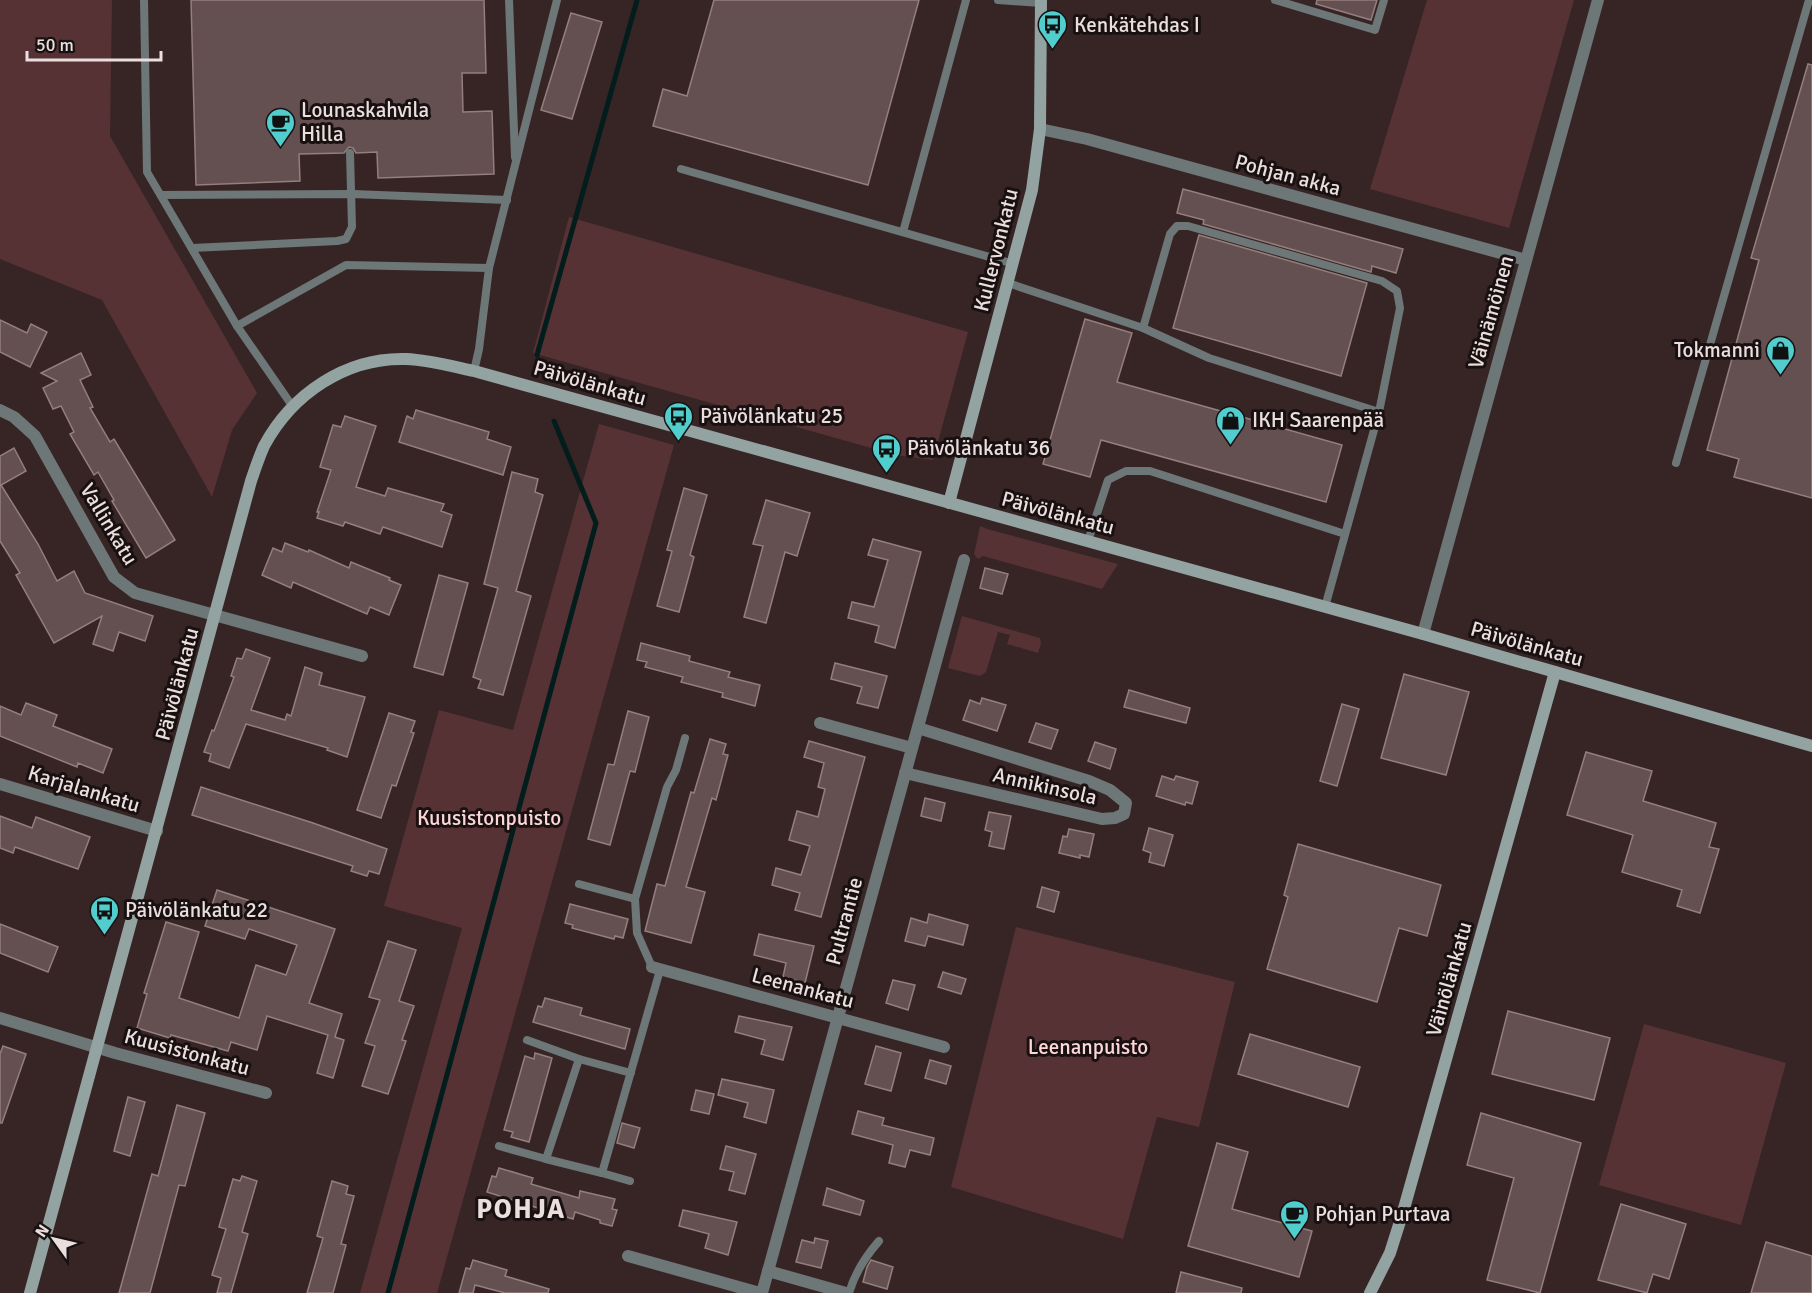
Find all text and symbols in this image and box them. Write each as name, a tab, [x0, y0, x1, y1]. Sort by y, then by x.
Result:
bus stop icon: Kenkätehdas I	[1037, 9, 1069, 51]
place label: Kenkätehdas I	[1074, 12, 1200, 38]
scale bar	[27, 24, 160, 62]
text: 50 m	[36, 34, 74, 56]
place label: Lounaskahvila Hilla	[301, 97, 429, 147]
cafe icon: Lounaskahvila Hilla	[264, 106, 296, 148]
street label: Pohjan akka	[1232, 148, 1344, 202]
street label: Kullervonkatu	[968, 186, 1024, 314]
street label: Väinämöinen	[1462, 252, 1520, 372]
shop icon: Tokmanni	[1765, 334, 1797, 376]
place label: Tokmanni	[1674, 337, 1760, 363]
street label: Päivölänkatu	[531, 355, 649, 411]
bus stop icon: Päivölänkatu 25	[663, 400, 695, 442]
place label: Päivölänkatu 25	[700, 403, 843, 429]
shop icon: IKH Saarenpää	[1215, 404, 1247, 446]
place label: IKH Saarenpää	[1252, 407, 1384, 433]
bus stop icon: Päivölänkatu 36	[870, 432, 902, 474]
place label: Päivölänkatu 36	[907, 435, 1050, 461]
street label: Vallinkatu	[74, 478, 144, 570]
street label: Päivölänkatu	[999, 485, 1117, 541]
street label: Päivölänkatu	[1468, 616, 1586, 672]
street label: Päivölänkatu	[149, 625, 205, 743]
street label: Karjalankatu	[25, 760, 143, 818]
street label: Annikinsola	[990, 761, 1100, 811]
park label: Kuusistonpuisto	[417, 805, 561, 831]
street label: Pultrantie	[820, 874, 868, 968]
bus stop icon: Päivölänkatu 22	[88, 894, 120, 936]
place label: Päivölänkatu 22	[125, 897, 268, 923]
street label: Väinölänkatu	[1420, 919, 1478, 1039]
street label: Leenankatu	[749, 962, 857, 1014]
street label: Kuusistonkatu	[122, 1023, 252, 1081]
park label: Leenanpuisto	[1028, 1034, 1148, 1060]
district label: POHJA	[476, 1193, 566, 1226]
cafe icon: Pohjan Purtava	[1278, 1198, 1310, 1240]
place label: Pohjan Purtava	[1315, 1201, 1450, 1227]
north arrow	[24, 1209, 84, 1269]
text: N	[31, 1221, 54, 1241]

